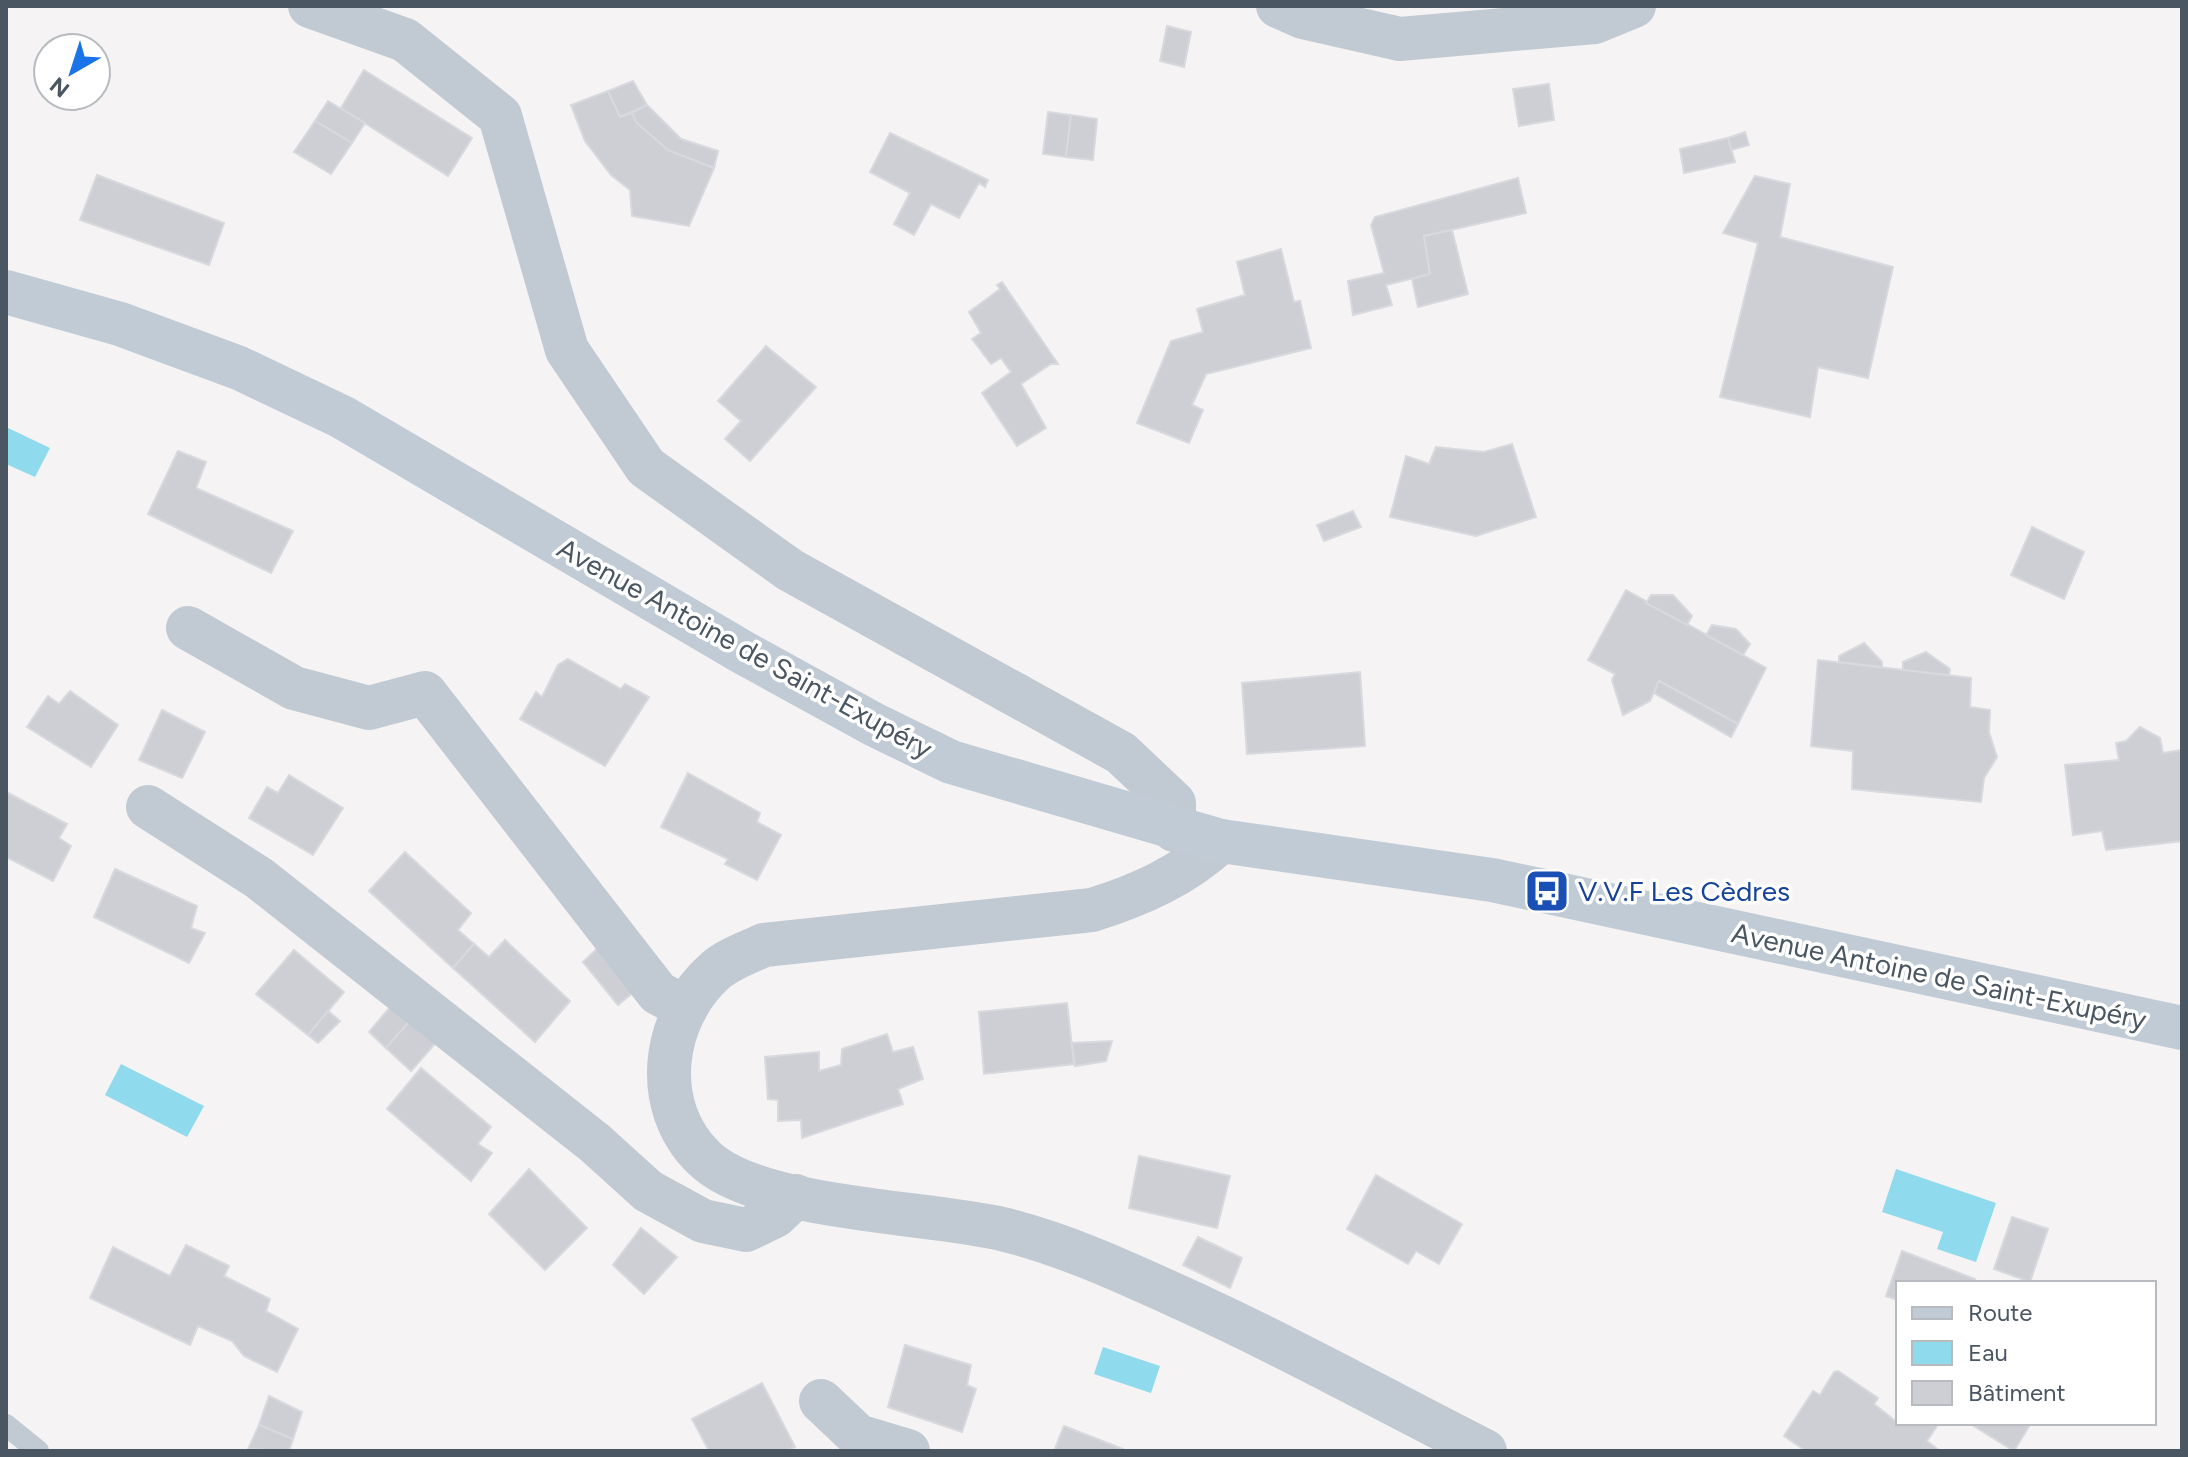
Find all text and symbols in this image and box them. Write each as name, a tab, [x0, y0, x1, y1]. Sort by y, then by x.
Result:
north arrow	[32, 32, 112, 112]
text: N	[45, 71, 75, 103]
street label: Avenue Antoine de Saint-Exupéry	[552, 531, 939, 766]
bus stop icon: V.V.F Les Cèdres	[1523, 867, 1571, 915]
place label: V.V.F Les Cèdres	[1578, 874, 1790, 908]
street label: Avenue Antoine de Saint-Exupéry	[1728, 915, 2150, 1037]
legend	[1896, 1281, 2156, 1425]
text: Route	[1968, 1298, 2032, 1327]
text: Eau	[1968, 1338, 2008, 1367]
text: Bâtiment	[1968, 1378, 2066, 1407]

